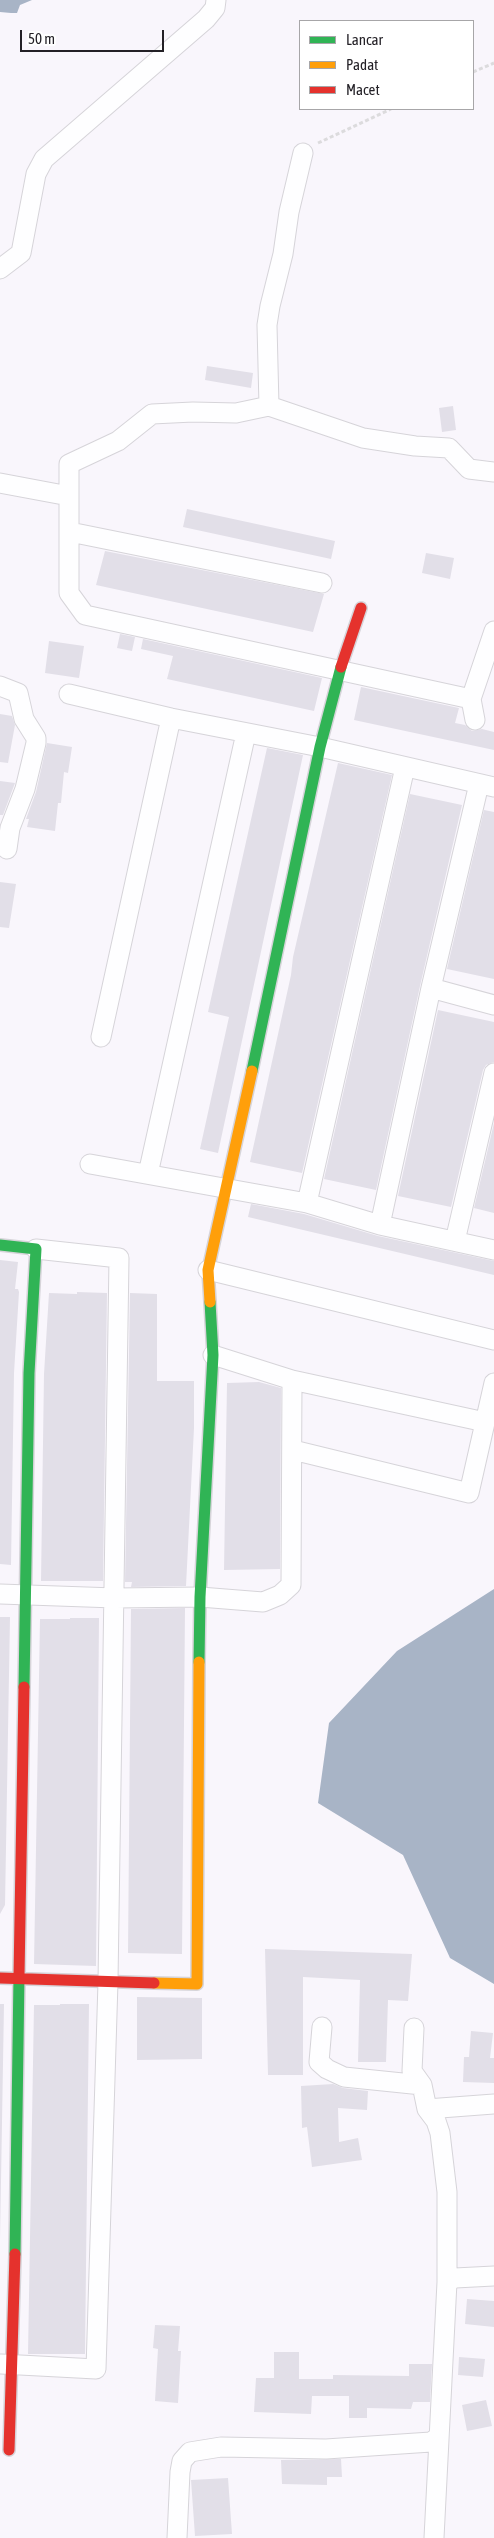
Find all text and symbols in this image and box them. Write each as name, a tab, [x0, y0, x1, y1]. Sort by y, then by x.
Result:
scale bar	[22, 20, 166, 52]
legend	[299, 20, 474, 110]
text: 50 m	[28, 30, 55, 47]
text: Lancar	[346, 31, 383, 48]
text: Padat	[346, 56, 378, 73]
text: Macet	[346, 81, 380, 98]

